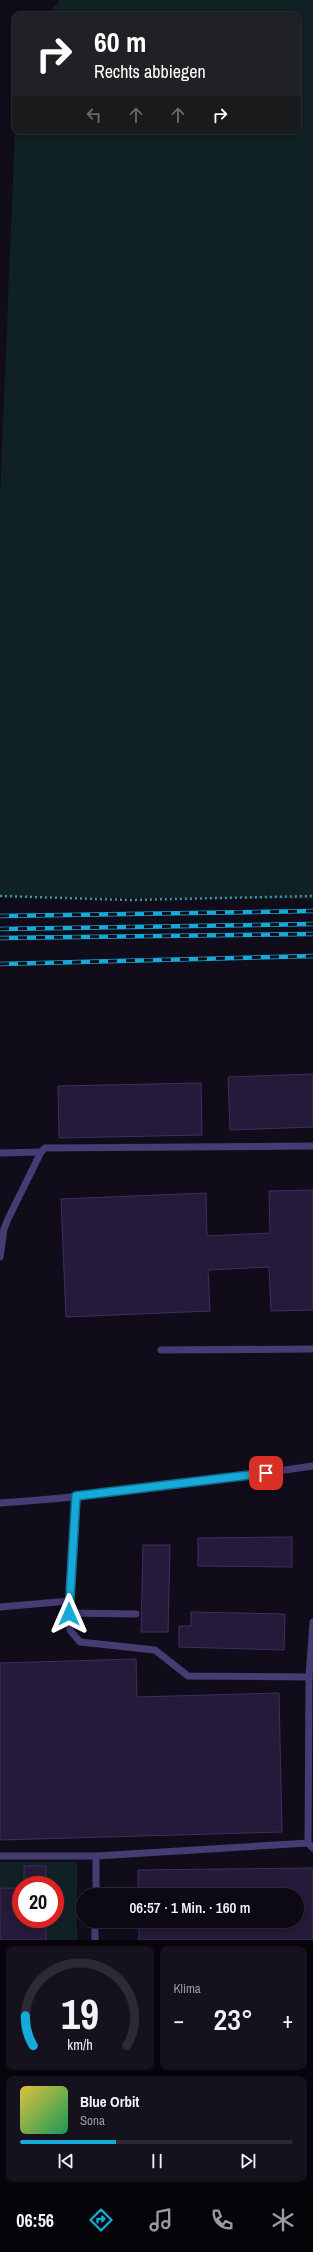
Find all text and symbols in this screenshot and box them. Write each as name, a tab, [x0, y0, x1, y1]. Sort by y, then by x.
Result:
text: 60 m	[94, 23, 146, 61]
icon: right	[28, 28, 80, 80]
text: Rechts abbiegen	[94, 59, 206, 84]
icon: left	[83, 104, 105, 126]
icon: ahead	[125, 104, 147, 126]
icon: ahead	[167, 104, 189, 126]
icon: right	[209, 104, 231, 126]
pin	[249, 1456, 283, 1490]
icon: arrive	[255, 1462, 277, 1484]
position arrow	[48, 1593, 90, 1635]
speed limit sign: 20	[12, 1876, 64, 1928]
text: 06:57 · 1 Min. · 160 m	[129, 1897, 251, 1918]
text: Klima	[174, 1980, 201, 1997]
text: 19	[61, 1986, 99, 2042]
text: 23°	[214, 1999, 253, 2039]
text: −	[174, 2005, 184, 2035]
text: +	[282, 2005, 293, 2035]
text: km/h	[67, 2035, 92, 2054]
text: Blue Orbit	[80, 2091, 139, 2112]
text: Sona	[80, 2112, 105, 2129]
icon: previous	[55, 2150, 77, 2172]
icon: pause	[146, 2150, 168, 2172]
icon: next	[237, 2150, 259, 2172]
icon: directions	[87, 2206, 115, 2234]
icon: music	[147, 2206, 175, 2234]
icon: phone	[208, 2206, 236, 2234]
icon: climate	[269, 2206, 297, 2234]
text: 06:56	[16, 2208, 54, 2233]

